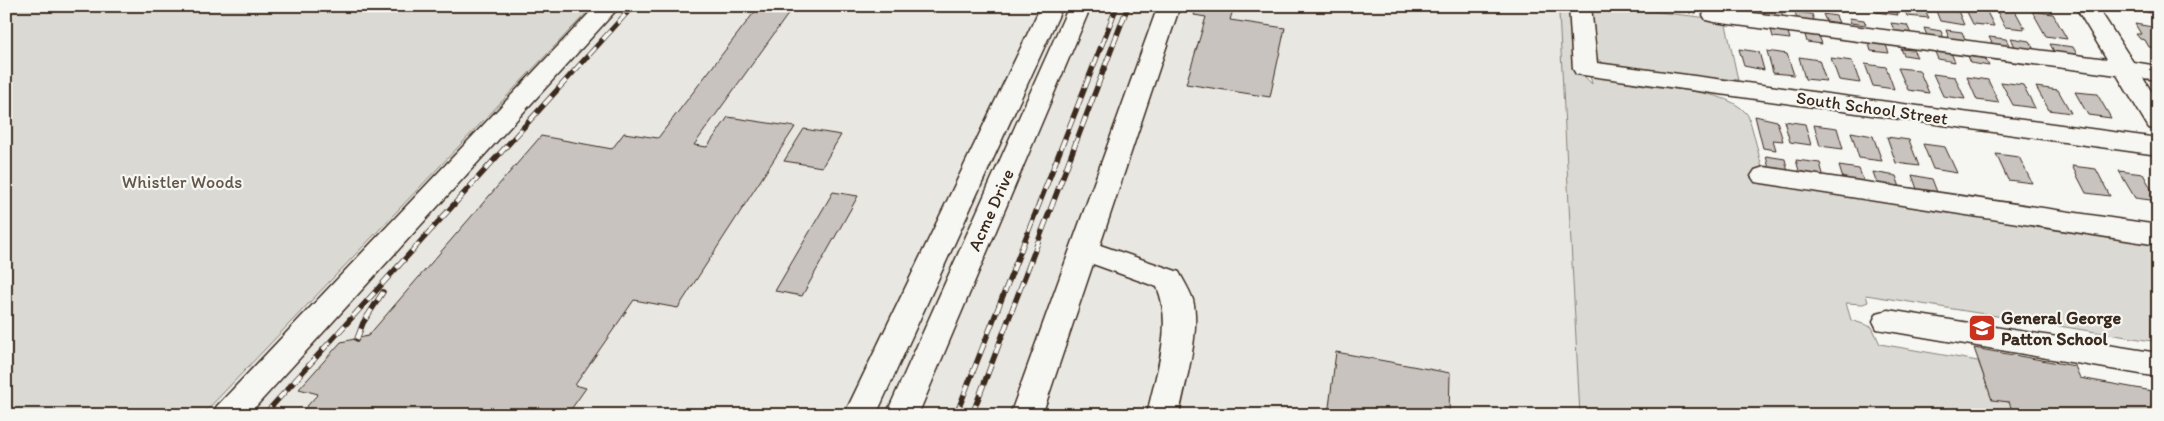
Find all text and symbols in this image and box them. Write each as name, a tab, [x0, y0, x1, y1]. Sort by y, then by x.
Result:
street label: South School Street	[1795, 86, 1950, 130]
street label: Acme Drive	[963, 165, 1019, 255]
park label: Whistler Woods	[122, 171, 242, 193]
place label: General George Patton School	[2001, 307, 2121, 350]
school or university icon: General George Patton School	[1967, 313, 1997, 343]

